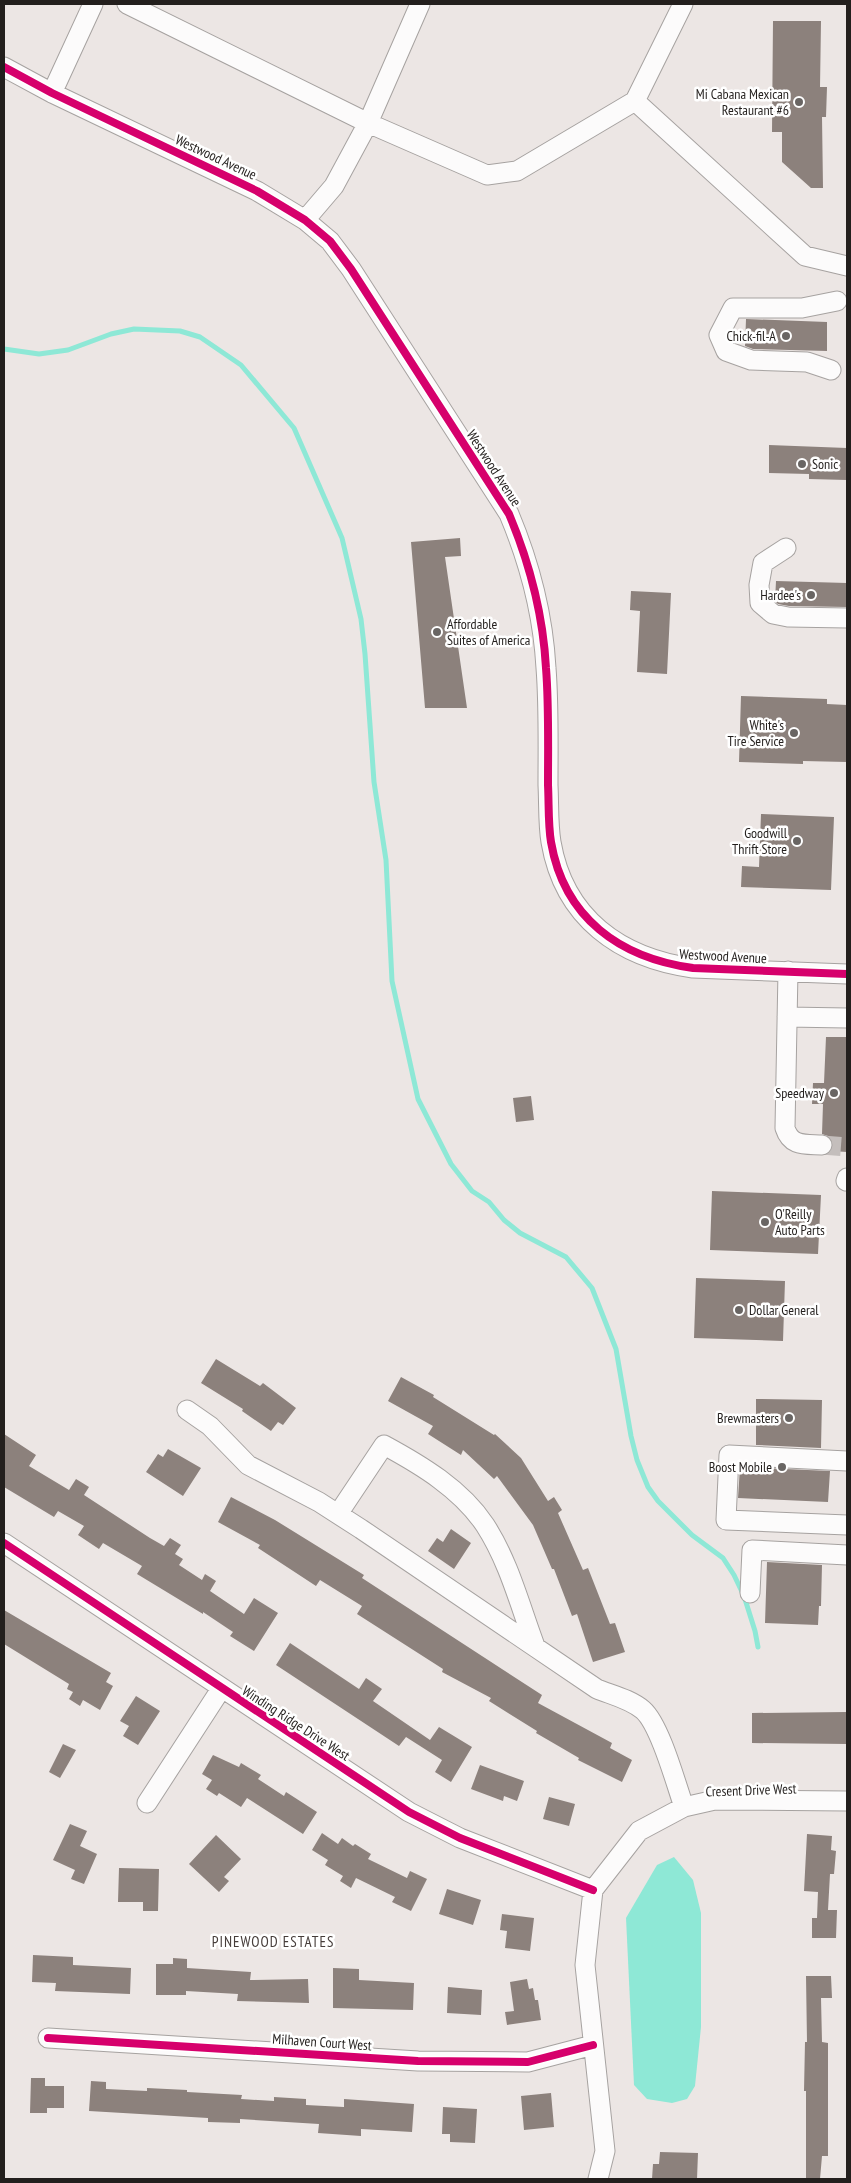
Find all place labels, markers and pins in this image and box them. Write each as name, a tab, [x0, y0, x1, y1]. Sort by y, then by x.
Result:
place label: Mi Cabana Mexican Restaurant #6	[696, 85, 789, 119]
marker: Mi Cabana Mexican Restaurant #6	[793, 96, 805, 108]
place label: Chick-fil-A	[726, 327, 776, 345]
marker: Chick-fil-A	[780, 330, 792, 342]
place label: Sonic	[812, 455, 838, 473]
marker: Sonic	[796, 458, 808, 470]
place label: Hardee's	[760, 586, 801, 604]
marker: Hardee's	[805, 589, 817, 601]
place label: Affordable Suites of America	[447, 615, 530, 649]
marker: Affordable Suites of America	[431, 626, 443, 638]
place label: White's Tire Service	[728, 716, 784, 750]
marker: White's Tire Service	[788, 727, 800, 739]
place label: Goodwill Thrift Store	[732, 824, 788, 858]
marker: Goodwill Thrift Store	[791, 835, 803, 847]
place label: Speedway	[775, 1084, 825, 1102]
marker: Speedway	[828, 1087, 840, 1099]
place label: O'Reilly Auto Parts	[775, 1205, 825, 1239]
marker: O'Reilly Auto Parts	[759, 1216, 771, 1228]
place label: Dollar General	[749, 1301, 819, 1319]
marker: Dollar General	[733, 1304, 745, 1316]
place label: Brewmasters	[717, 1409, 779, 1427]
marker: Brewmasters	[783, 1412, 795, 1424]
place label: Boost Mobile	[709, 1458, 772, 1476]
marker: Boost Mobile	[776, 1461, 788, 1473]

